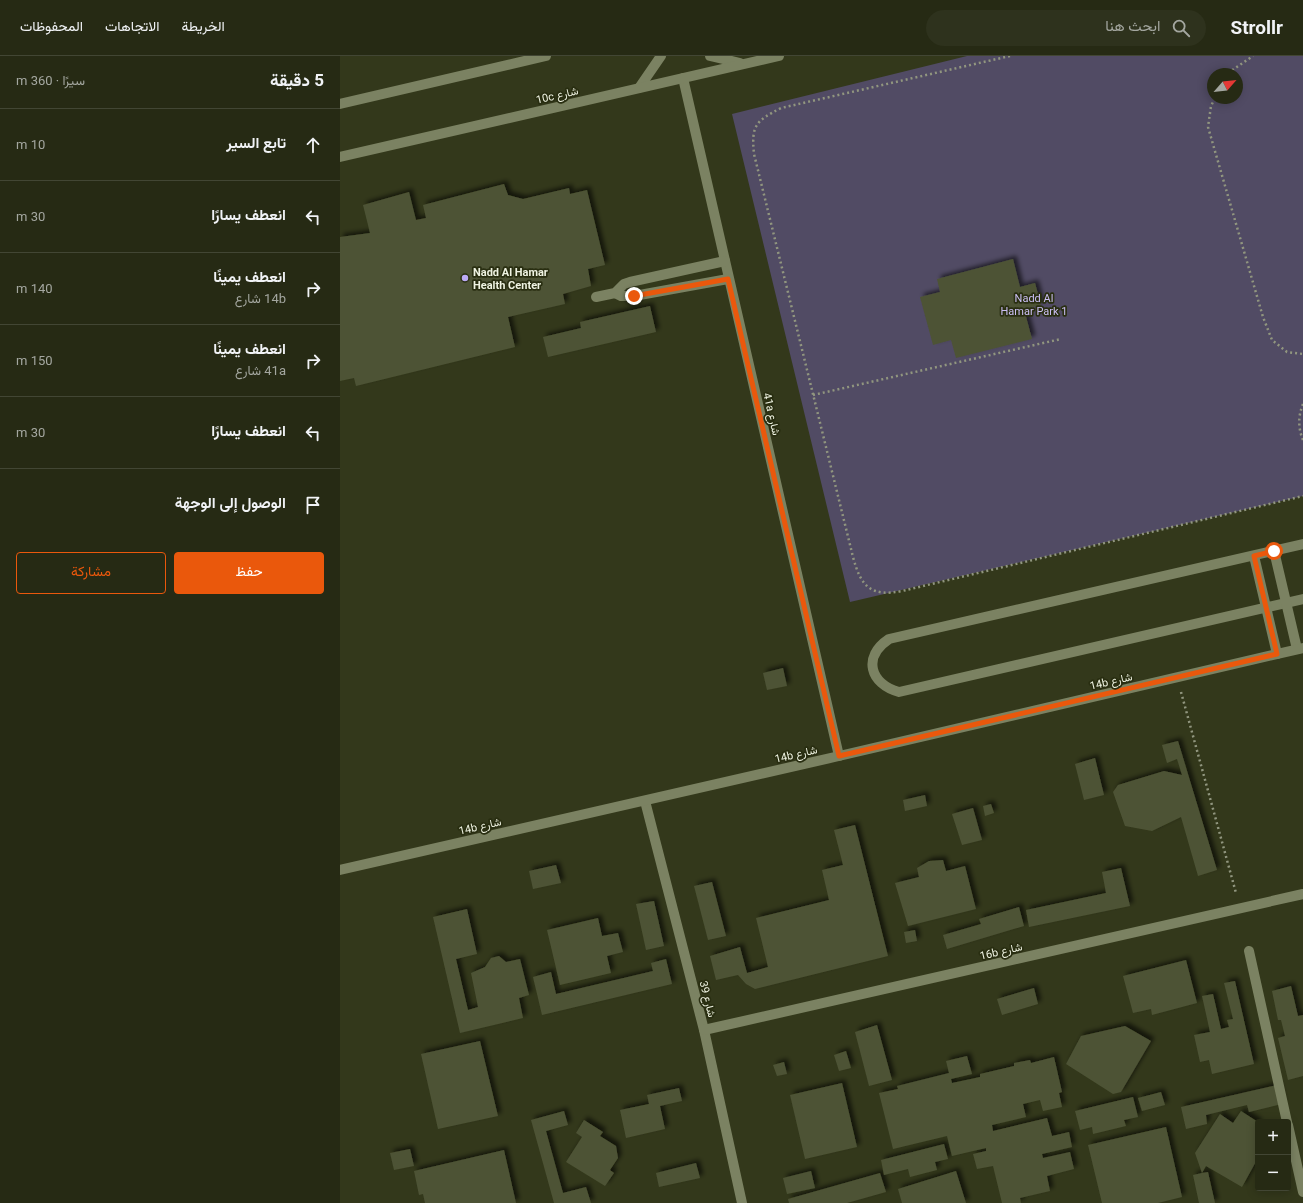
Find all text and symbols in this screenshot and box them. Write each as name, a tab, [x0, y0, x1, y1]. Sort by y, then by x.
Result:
search box	[926, 10, 1206, 46]
text: Strollr	[1230, 16, 1283, 39]
text: ابحث هنا	[1105, 17, 1160, 35]
icon: search	[1170, 17, 1192, 39]
text: المحفوظات	[20, 18, 83, 34]
text: الاتجاهات	[105, 18, 159, 34]
text: الخريطة	[181, 18, 225, 34]
north arrow	[1207, 68, 1243, 104]
text: 5 دقيقة	[270, 70, 324, 90]
text: سيرًا · 360 m	[16, 73, 85, 88]
street label: 10c شارع	[535, 84, 580, 108]
text: تابع السير	[226, 134, 286, 152]
icon: ahead	[302, 134, 324, 156]
text: 10 m	[16, 137, 45, 152]
text: انعطف يسارًا	[211, 206, 286, 224]
icon: left	[302, 206, 324, 228]
text: 30 m	[16, 209, 45, 224]
place label: Nadd Al Hamar Health Center	[473, 266, 548, 292]
text: انعطف يمينًا	[213, 268, 286, 286]
marker: Nadd Al Hamar Health Center	[460, 273, 470, 283]
icon: right	[302, 278, 324, 300]
text: 140 m	[16, 281, 53, 296]
route end	[625, 287, 643, 305]
text: 14b شارع	[235, 291, 286, 306]
park label: Nadd Al Hamar Park 1	[1001, 292, 1068, 318]
text: انعطف يمينًا	[213, 340, 286, 358]
icon: right	[302, 350, 324, 372]
text: 150 m	[16, 353, 53, 368]
text: 41a شارع	[235, 363, 286, 378]
street label: 41a شارع	[759, 392, 783, 437]
text: انعطف يسارًا	[211, 422, 286, 440]
icon: left	[302, 422, 324, 444]
text: 30 m	[16, 425, 45, 440]
text: الوصول إلى الوجهة	[175, 494, 286, 512]
icon: arrive	[302, 494, 324, 516]
route start	[1265, 542, 1283, 560]
button: مشاركة	[16, 552, 166, 594]
button: حفظ	[174, 552, 324, 594]
street label: 14b شارع	[1089, 670, 1134, 694]
street label: 14b شارع	[774, 743, 819, 767]
street label: 14b شارع	[458, 815, 503, 839]
street label: 16b شارع	[979, 940, 1024, 964]
street label: شارع 39	[696, 979, 718, 1019]
map controls	[1255, 1119, 1291, 1191]
button: +	[1255, 1119, 1291, 1155]
button: −	[1255, 1155, 1291, 1191]

